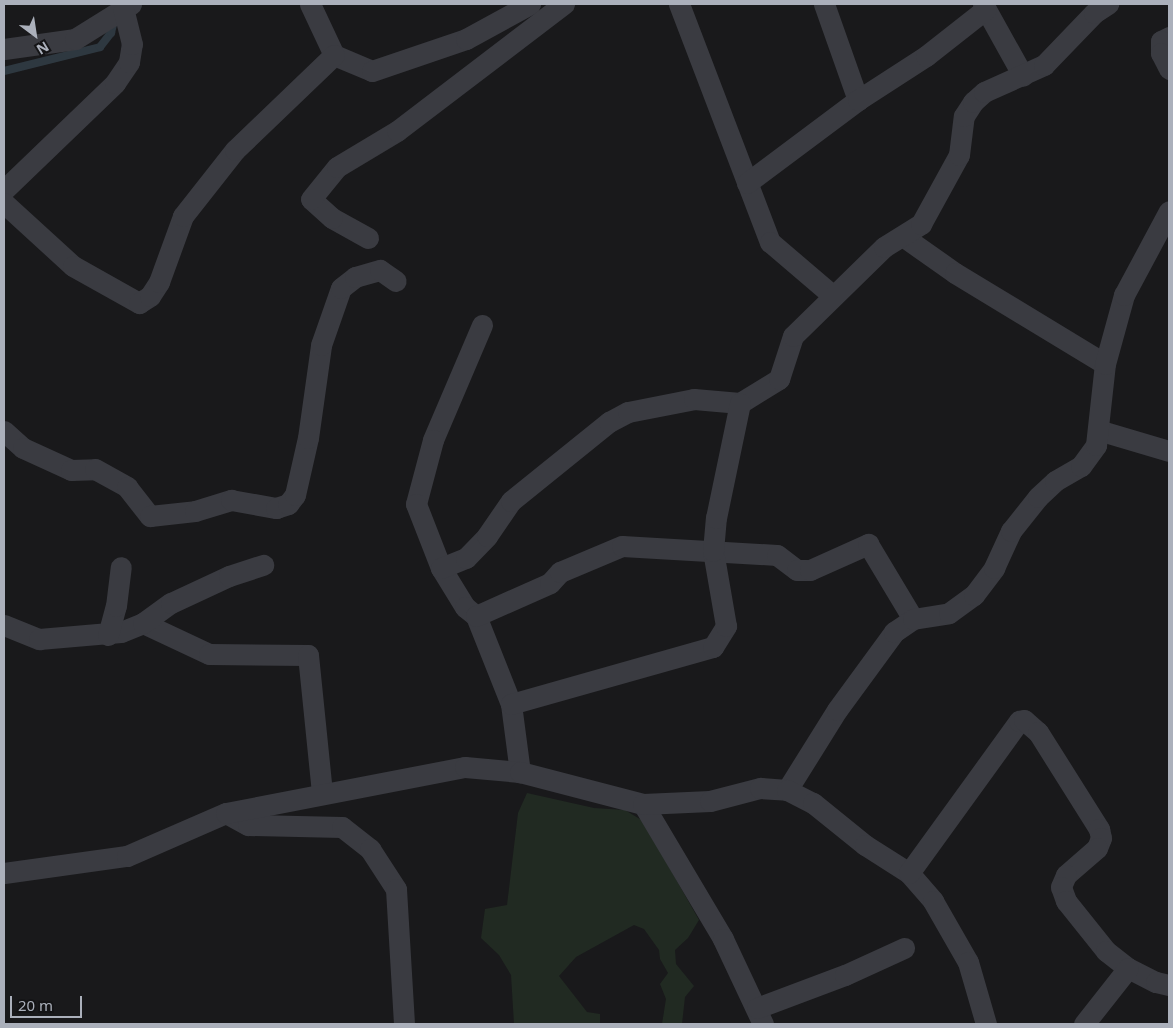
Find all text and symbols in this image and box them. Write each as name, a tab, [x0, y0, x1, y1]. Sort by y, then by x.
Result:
north arrow	[10, 10, 60, 60]
text: N	[33, 37, 53, 59]
scale bar	[12, 986, 85, 1018]
text: 20 m	[18, 995, 53, 1015]

